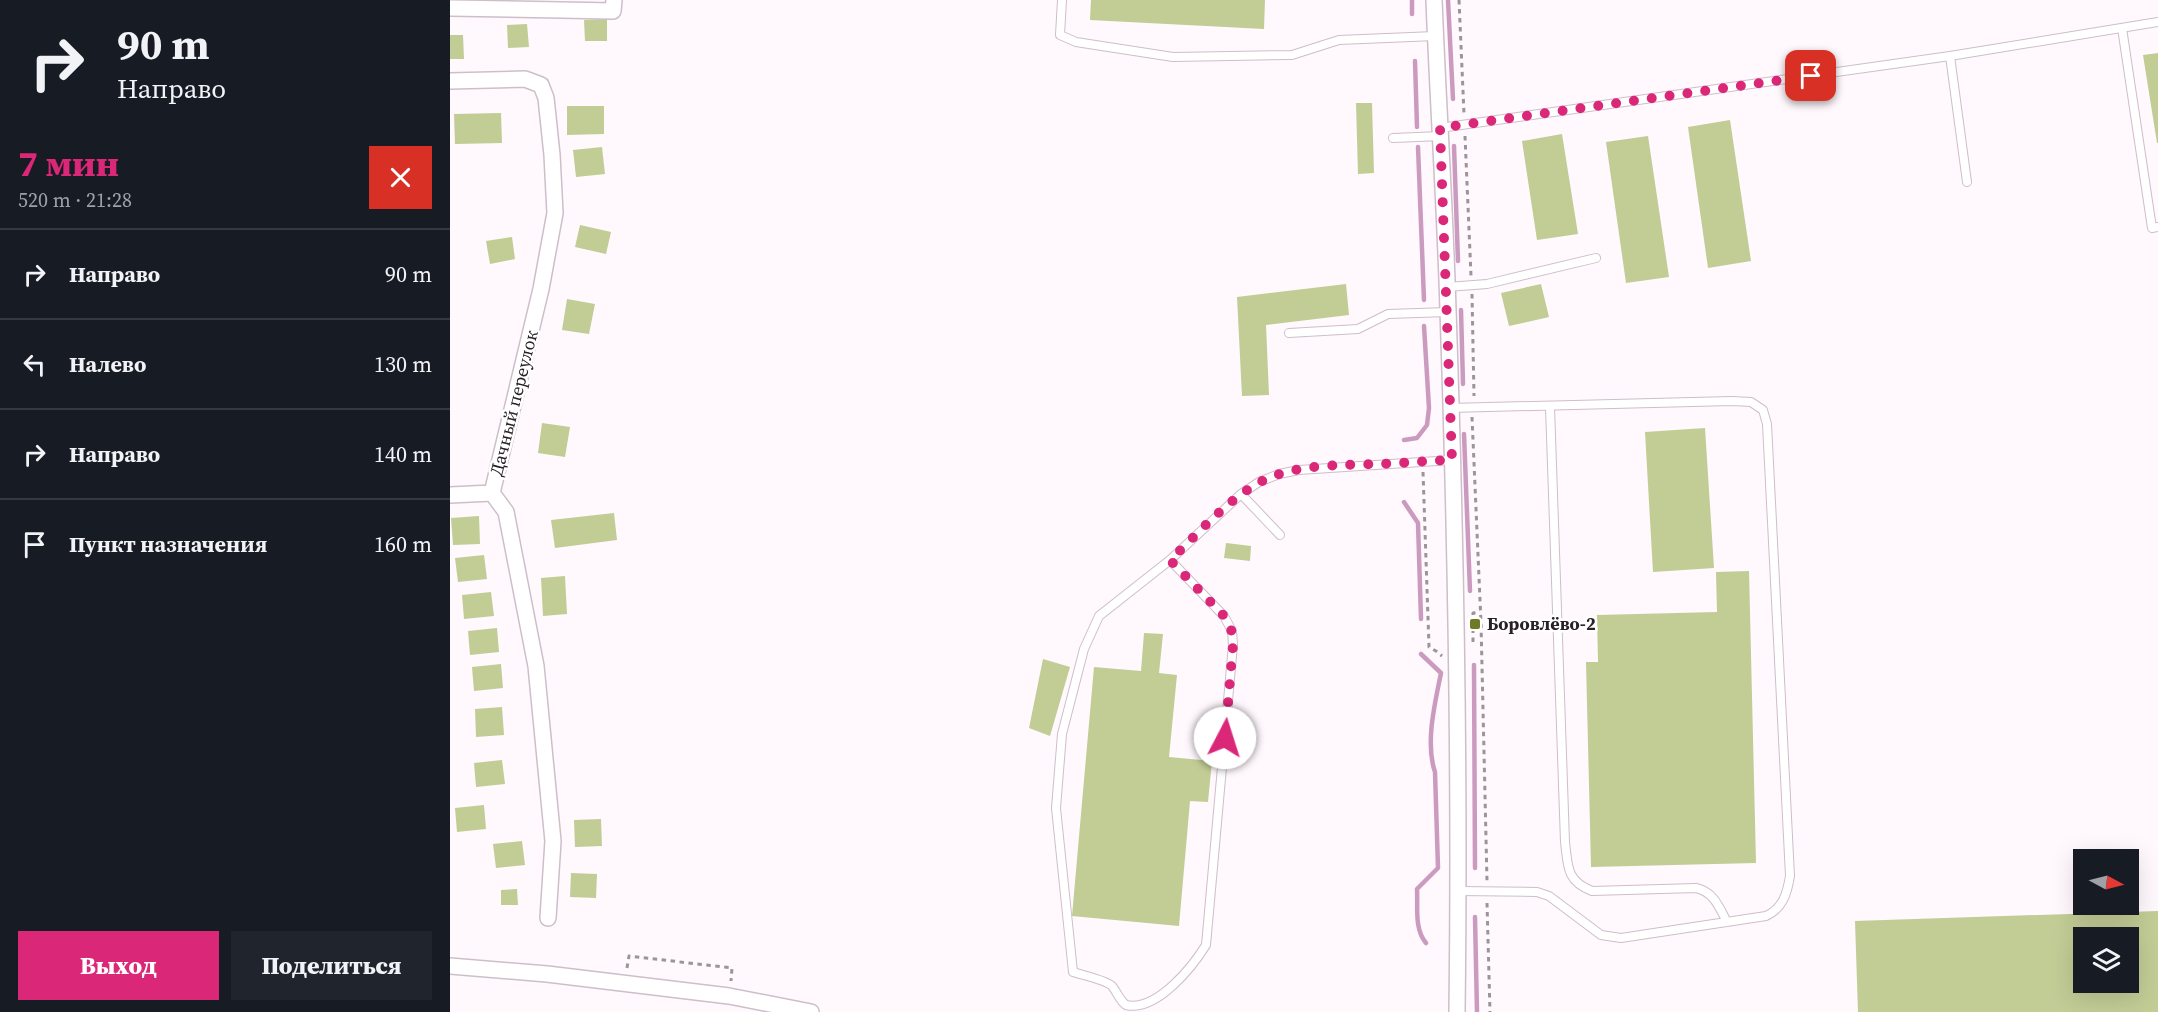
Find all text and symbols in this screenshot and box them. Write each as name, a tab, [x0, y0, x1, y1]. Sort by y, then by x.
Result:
text: 90 m	[117, 15, 210, 73]
icon: right	[18, 24, 96, 102]
pin	[1785, 50, 1836, 101]
icon: arrive	[1794, 59, 1827, 92]
text: Направо	[117, 70, 226, 107]
text: 7 мин	[18, 139, 119, 188]
button: close	[369, 146, 432, 209]
text: 520 m · 21:28	[18, 186, 132, 214]
icon: right	[18, 258, 51, 291]
text: Направо	[69, 259, 160, 289]
text: 90 m	[385, 259, 432, 289]
street label: Дачный переулок	[483, 327, 544, 478]
icon: left	[18, 348, 51, 381]
text: Налево	[69, 349, 146, 379]
text: 130 m	[374, 349, 432, 379]
icon: right	[18, 438, 51, 471]
text: Направо	[69, 439, 160, 469]
text: 140 m	[374, 439, 432, 469]
icon: arrive	[18, 528, 51, 561]
text: Пункт назначения	[69, 529, 267, 559]
text: 160 m	[374, 529, 432, 559]
place label: Боровлёво-2	[1487, 611, 1596, 636]
marker: Боровлёво-2	[1468, 617, 1482, 631]
position arrow	[1193, 706, 1257, 770]
north arrow	[2073, 849, 2139, 915]
map controls	[2073, 849, 2139, 993]
button: layers	[2073, 927, 2139, 993]
button: Выход	[18, 931, 219, 1000]
button: Поделиться	[231, 931, 432, 1000]

